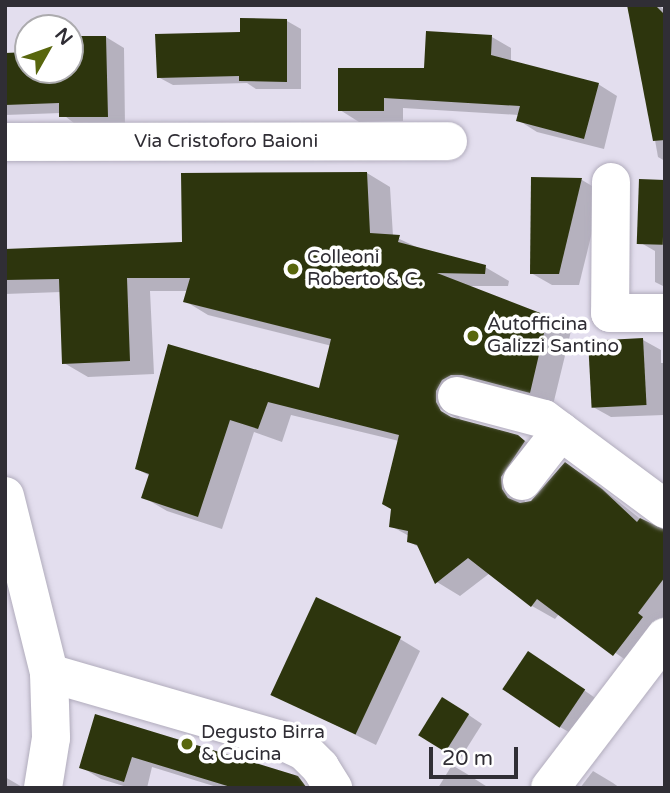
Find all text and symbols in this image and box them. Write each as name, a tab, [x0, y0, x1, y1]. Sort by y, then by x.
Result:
north arrow	[14, 14, 84, 84]
text: N	[50, 24, 77, 50]
street label: Via Cristoforo Baioni	[134, 131, 318, 153]
place label: Colleoni Roberto & C.	[307, 247, 423, 291]
marker: Colleoni Roberto & C.	[285, 261, 301, 277]
place label: Autofficina Galizzi Santino	[487, 314, 619, 358]
marker: Autofficina Galizzi Santino	[465, 328, 481, 344]
place label: Degusto Birra & Cucina	[201, 722, 325, 766]
scale bar	[432, 734, 521, 778]
marker: Degusto Birra & Cucina	[179, 736, 195, 752]
text: 20 m	[442, 746, 493, 771]

